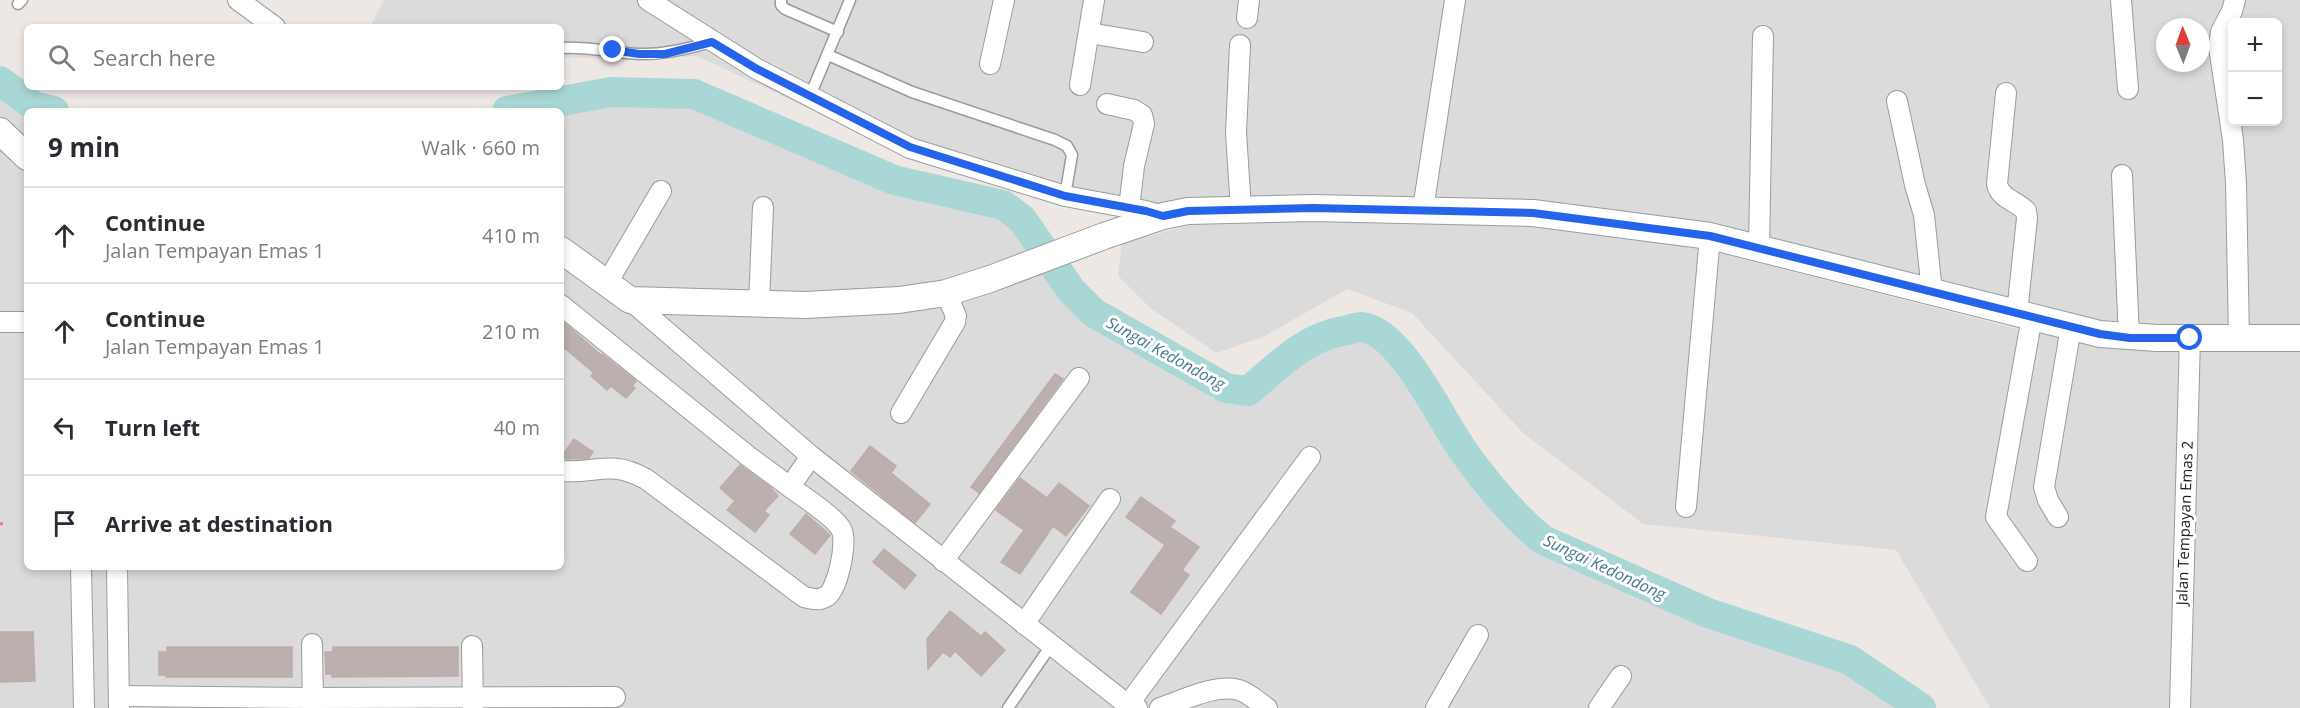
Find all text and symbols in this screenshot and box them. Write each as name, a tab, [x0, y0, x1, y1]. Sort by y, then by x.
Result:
north arrow	[2156, 18, 2210, 72]
map controls	[2228, 18, 2282, 126]
button: +	[2228, 18, 2282, 72]
search box	[24, 24, 564, 90]
route end	[599, 36, 625, 62]
icon: search	[45, 41, 78, 74]
text: Search here	[93, 42, 216, 72]
button: −	[2228, 72, 2282, 126]
text: 9 min	[48, 129, 120, 165]
text: Walk · 660 m	[421, 134, 540, 161]
text: Continue	[105, 207, 205, 237]
icon: ahead	[48, 219, 81, 252]
text: 410 m	[482, 222, 540, 249]
text: Jalan Tempayan Emas 1	[105, 237, 325, 264]
text: Continue	[105, 303, 205, 333]
water label: Sungai Kedondong	[1103, 311, 1230, 395]
icon: ahead	[48, 315, 81, 348]
text: 210 m	[482, 318, 540, 345]
route start	[2176, 324, 2202, 350]
text: Jalan Tempayan Emas 1	[105, 333, 325, 360]
icon: left	[48, 411, 81, 444]
text: Turn left	[105, 412, 200, 442]
text: 40 m	[493, 414, 540, 441]
street label: Jalan Tempayan Emas 2	[2171, 440, 2197, 608]
icon: arrive	[48, 507, 81, 540]
text: Arrive at destination	[105, 508, 333, 538]
water label: Sungai Kedondong	[1540, 529, 1670, 605]

